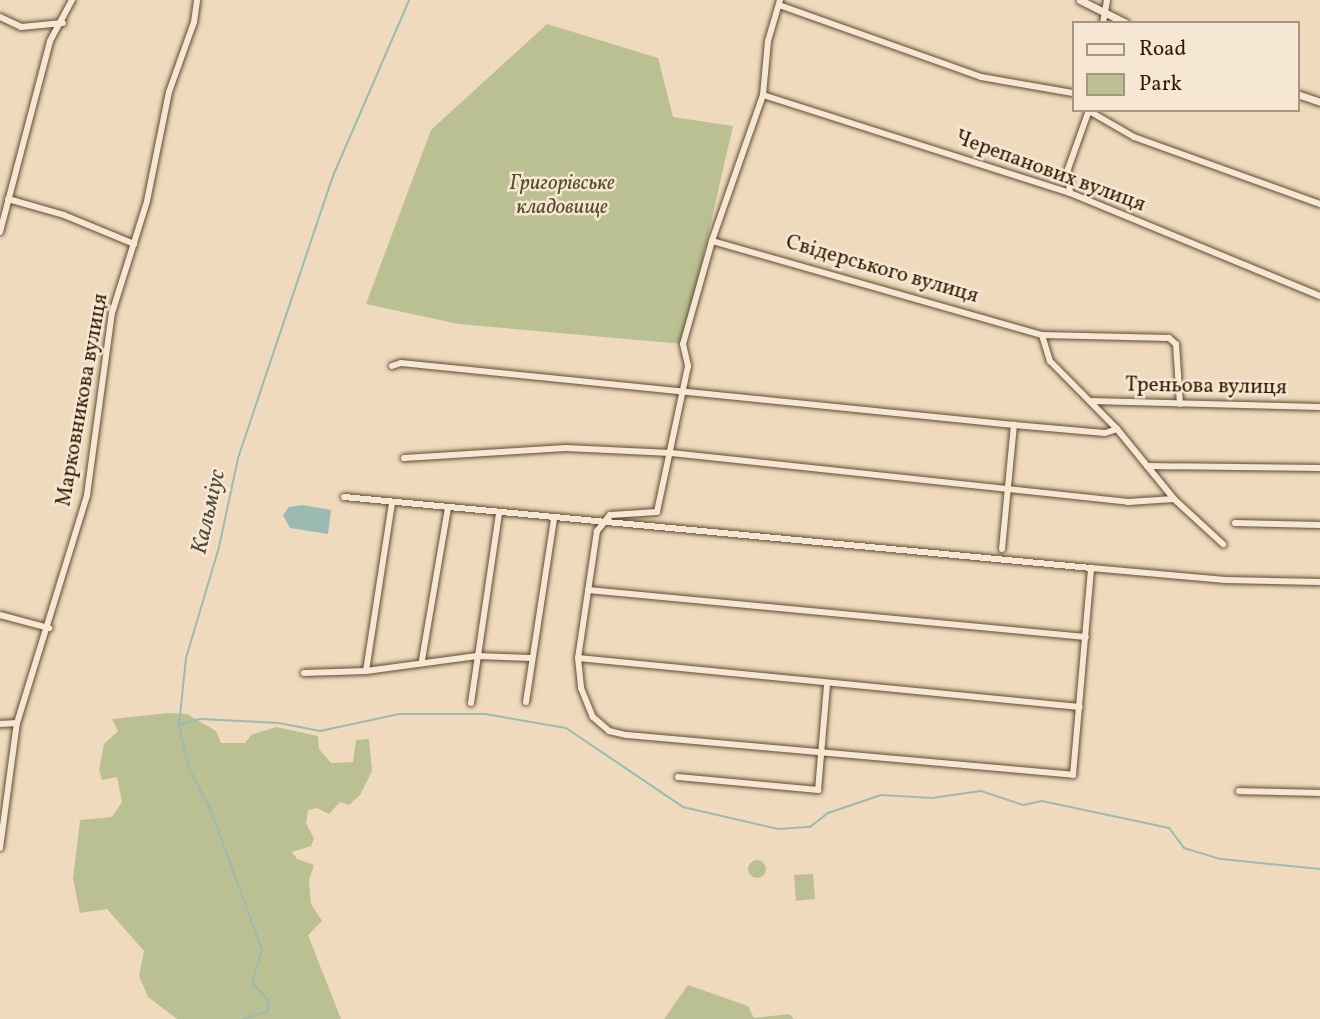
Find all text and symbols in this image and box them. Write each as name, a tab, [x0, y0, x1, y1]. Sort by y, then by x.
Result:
legend	[1072, 21, 1299, 112]
text: Road	[1139, 35, 1186, 64]
text: Park	[1139, 70, 1182, 99]
street label: Черепанових вулиця	[951, 126, 1149, 218]
park label: Григорівське кладовище	[509, 171, 615, 221]
street label: Свiдерського вулиця	[783, 230, 981, 310]
street label: Марковникова вулиця	[52, 292, 114, 508]
street label: Треньова вулиця	[1125, 373, 1287, 401]
water label: Кальміус	[186, 467, 232, 557]

